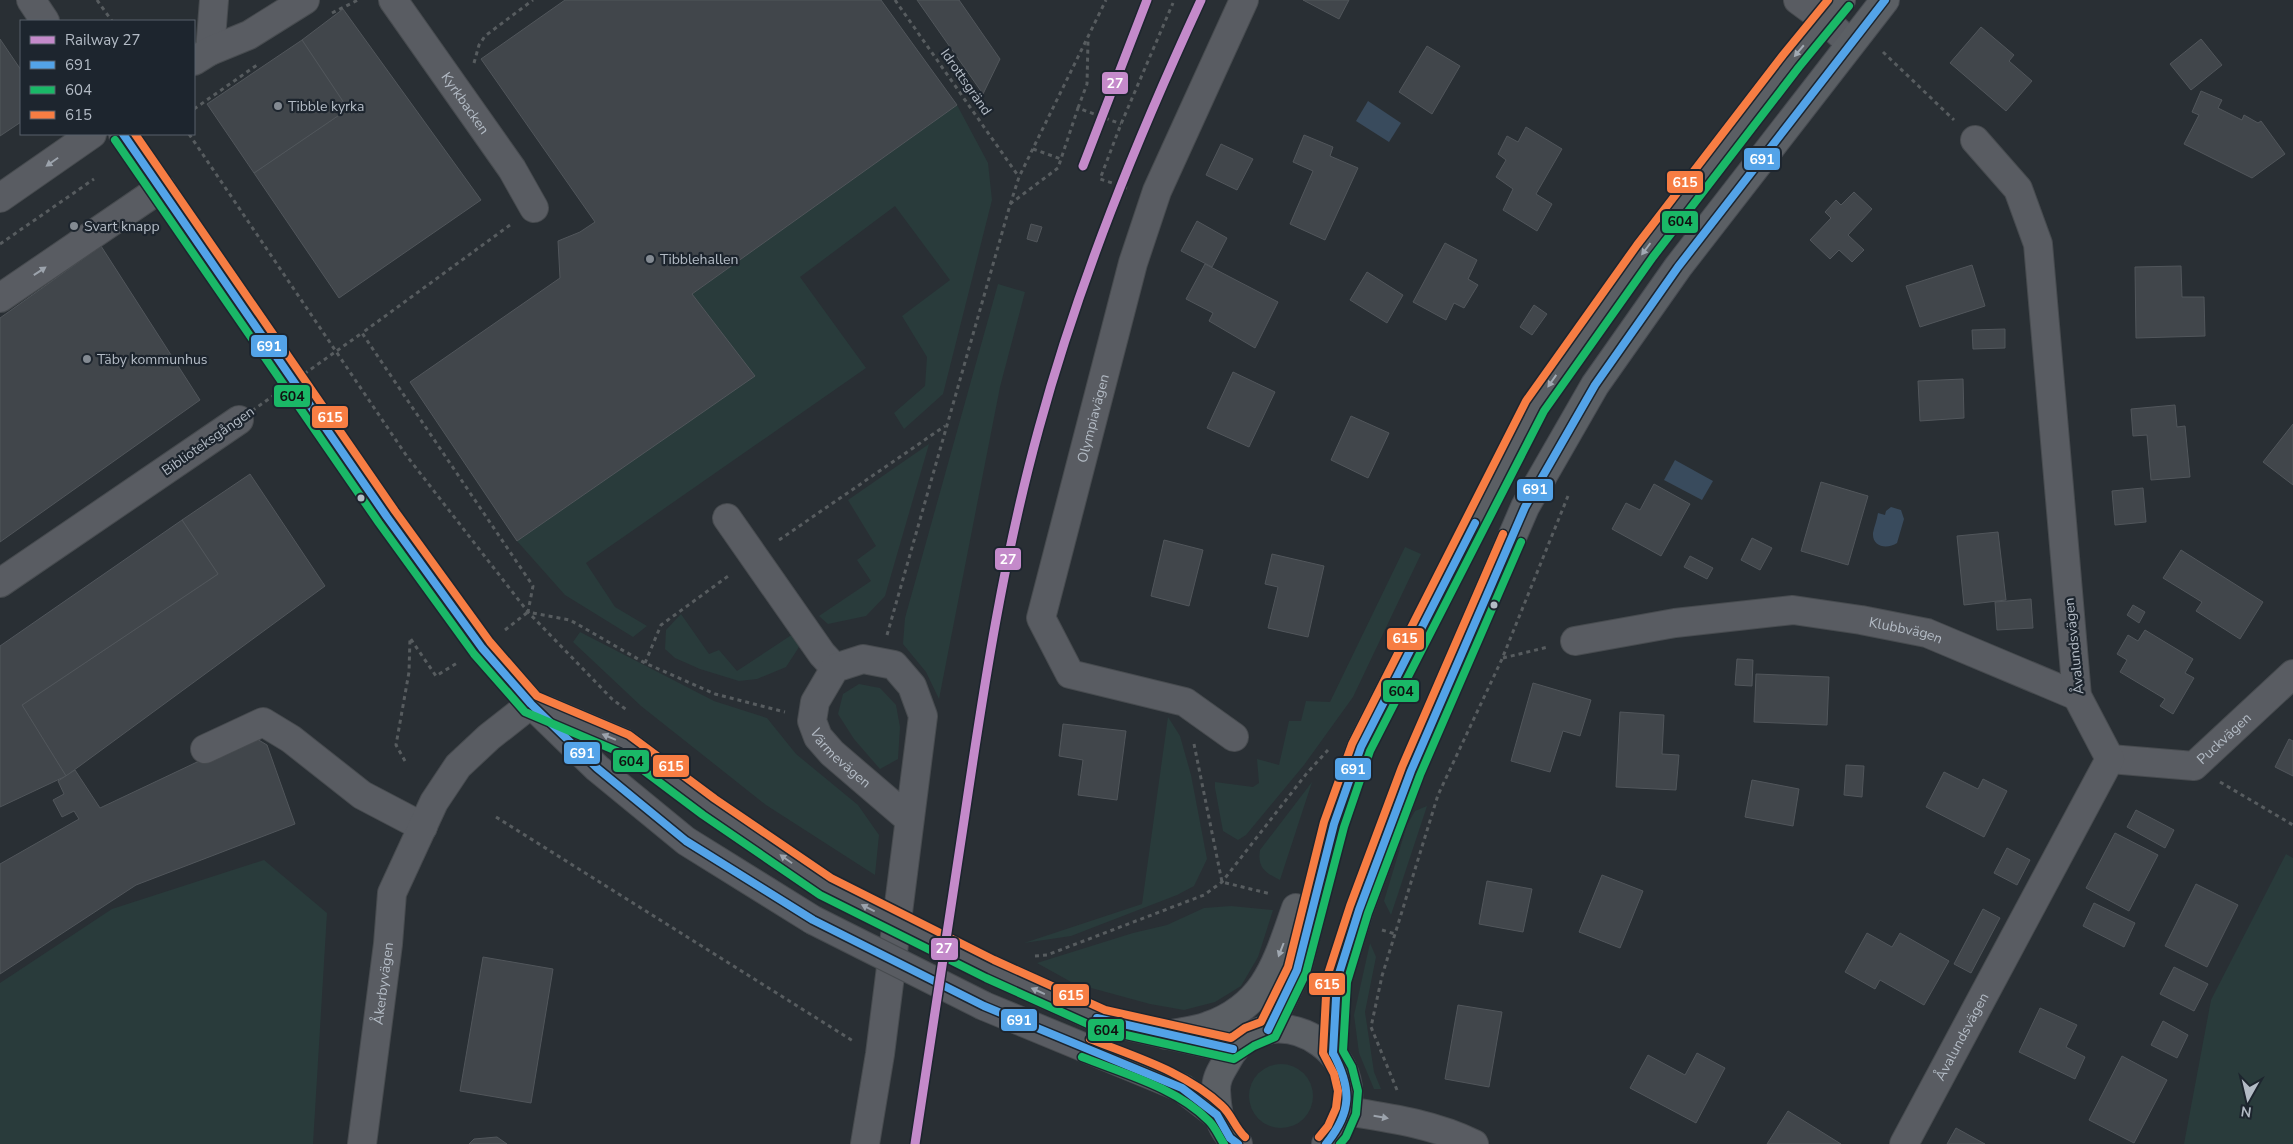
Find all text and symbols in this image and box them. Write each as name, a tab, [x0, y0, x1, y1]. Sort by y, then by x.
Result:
legend	[20, 20, 195, 135]
text: Railway 27	[65, 30, 141, 50]
one-way arrow	[1794, 44, 1805, 57]
street label: Idrottsgränd	[936, 45, 996, 119]
text: 691	[65, 55, 92, 75]
street label: Kyrkbacken	[437, 68, 494, 138]
line badge: 27	[1101, 71, 1129, 95]
text: 27	[1107, 74, 1123, 93]
text: 604	[65, 80, 92, 100]
place label: Tibble kyrka	[288, 97, 364, 116]
marker: Tibble kyrka	[272, 100, 284, 112]
text: 615	[65, 105, 92, 125]
line badge: 691	[1743, 147, 1781, 171]
text: 691	[1749, 150, 1775, 169]
one-way arrow	[45, 157, 59, 167]
line badge: 615	[1666, 170, 1704, 194]
text: 615	[1672, 173, 1698, 192]
line badge: 604	[1661, 210, 1699, 234]
text: 604	[1667, 212, 1693, 231]
place label: Svart knapp	[84, 217, 160, 236]
marker: Svart knapp	[68, 220, 80, 232]
one-way arrow	[1641, 242, 1652, 255]
place label: Tibblehallen	[660, 250, 739, 269]
marker: Tibblehallen	[644, 253, 656, 265]
one-way arrow	[33, 266, 47, 276]
line badge: 691	[250, 334, 288, 358]
text: 691	[256, 337, 282, 356]
place label: Täby kommunhus	[97, 350, 208, 369]
marker: Täby kommunhus	[81, 353, 93, 365]
street label: Olympiavägen	[1072, 372, 1113, 465]
one-way arrow	[1547, 374, 1557, 388]
line badge: 604	[273, 384, 311, 408]
text: 604	[279, 387, 305, 406]
street label: Biblioteksgången	[158, 402, 258, 480]
line badge: 615	[311, 405, 349, 429]
text: 615	[317, 408, 343, 427]
line badge: 691	[1516, 478, 1554, 502]
text: 691	[1522, 480, 1548, 499]
unlabelled marker	[356, 493, 366, 503]
line badge: 27	[994, 547, 1022, 571]
text: 27	[1000, 550, 1016, 569]
street label: Åvalundsvägen	[2059, 597, 2089, 695]
unlabelled marker	[1489, 600, 1499, 610]
street label: Klubbvägen	[1867, 612, 1946, 648]
line badge: 615	[1386, 627, 1425, 651]
text: 615	[1392, 629, 1418, 648]
line badge: 604	[1382, 679, 1420, 703]
text: 604	[1388, 682, 1414, 701]
street label: Puckvägen	[2192, 708, 2255, 768]
street label: Värmevägen	[806, 725, 875, 792]
one-way arrow	[601, 733, 616, 741]
line badge: 691	[563, 741, 601, 765]
text: 691	[569, 744, 595, 763]
line badge: 604	[612, 749, 650, 773]
text: 604	[618, 752, 644, 771]
line badge: 615	[652, 754, 690, 778]
text: 615	[658, 757, 684, 776]
line badge: 691	[1334, 757, 1372, 781]
text: 691	[1340, 760, 1366, 779]
one-way arrow	[779, 855, 792, 864]
one-way arrow	[861, 904, 875, 912]
line badge: 27	[930, 937, 959, 961]
text: 27	[936, 939, 952, 958]
street label: Åkerbyvägen	[368, 941, 398, 1026]
one-way arrow	[1277, 942, 1284, 957]
line badge: 615	[1308, 972, 1346, 996]
text: 615	[1314, 975, 1340, 994]
line badge: 615	[1052, 983, 1090, 1007]
text: 615	[1058, 986, 1084, 1005]
one-way arrow	[1031, 987, 1045, 995]
street label: Åvalundsvägen	[1930, 989, 1993, 1084]
line badge: 691	[1000, 1008, 1038, 1032]
text: 691	[1006, 1011, 1032, 1030]
line badge: 604	[1087, 1018, 1125, 1042]
text: 604	[1093, 1021, 1119, 1040]
north arrow	[2223, 1074, 2273, 1124]
text: N	[2240, 1101, 2253, 1122]
one-way arrow	[1374, 1114, 1390, 1122]

